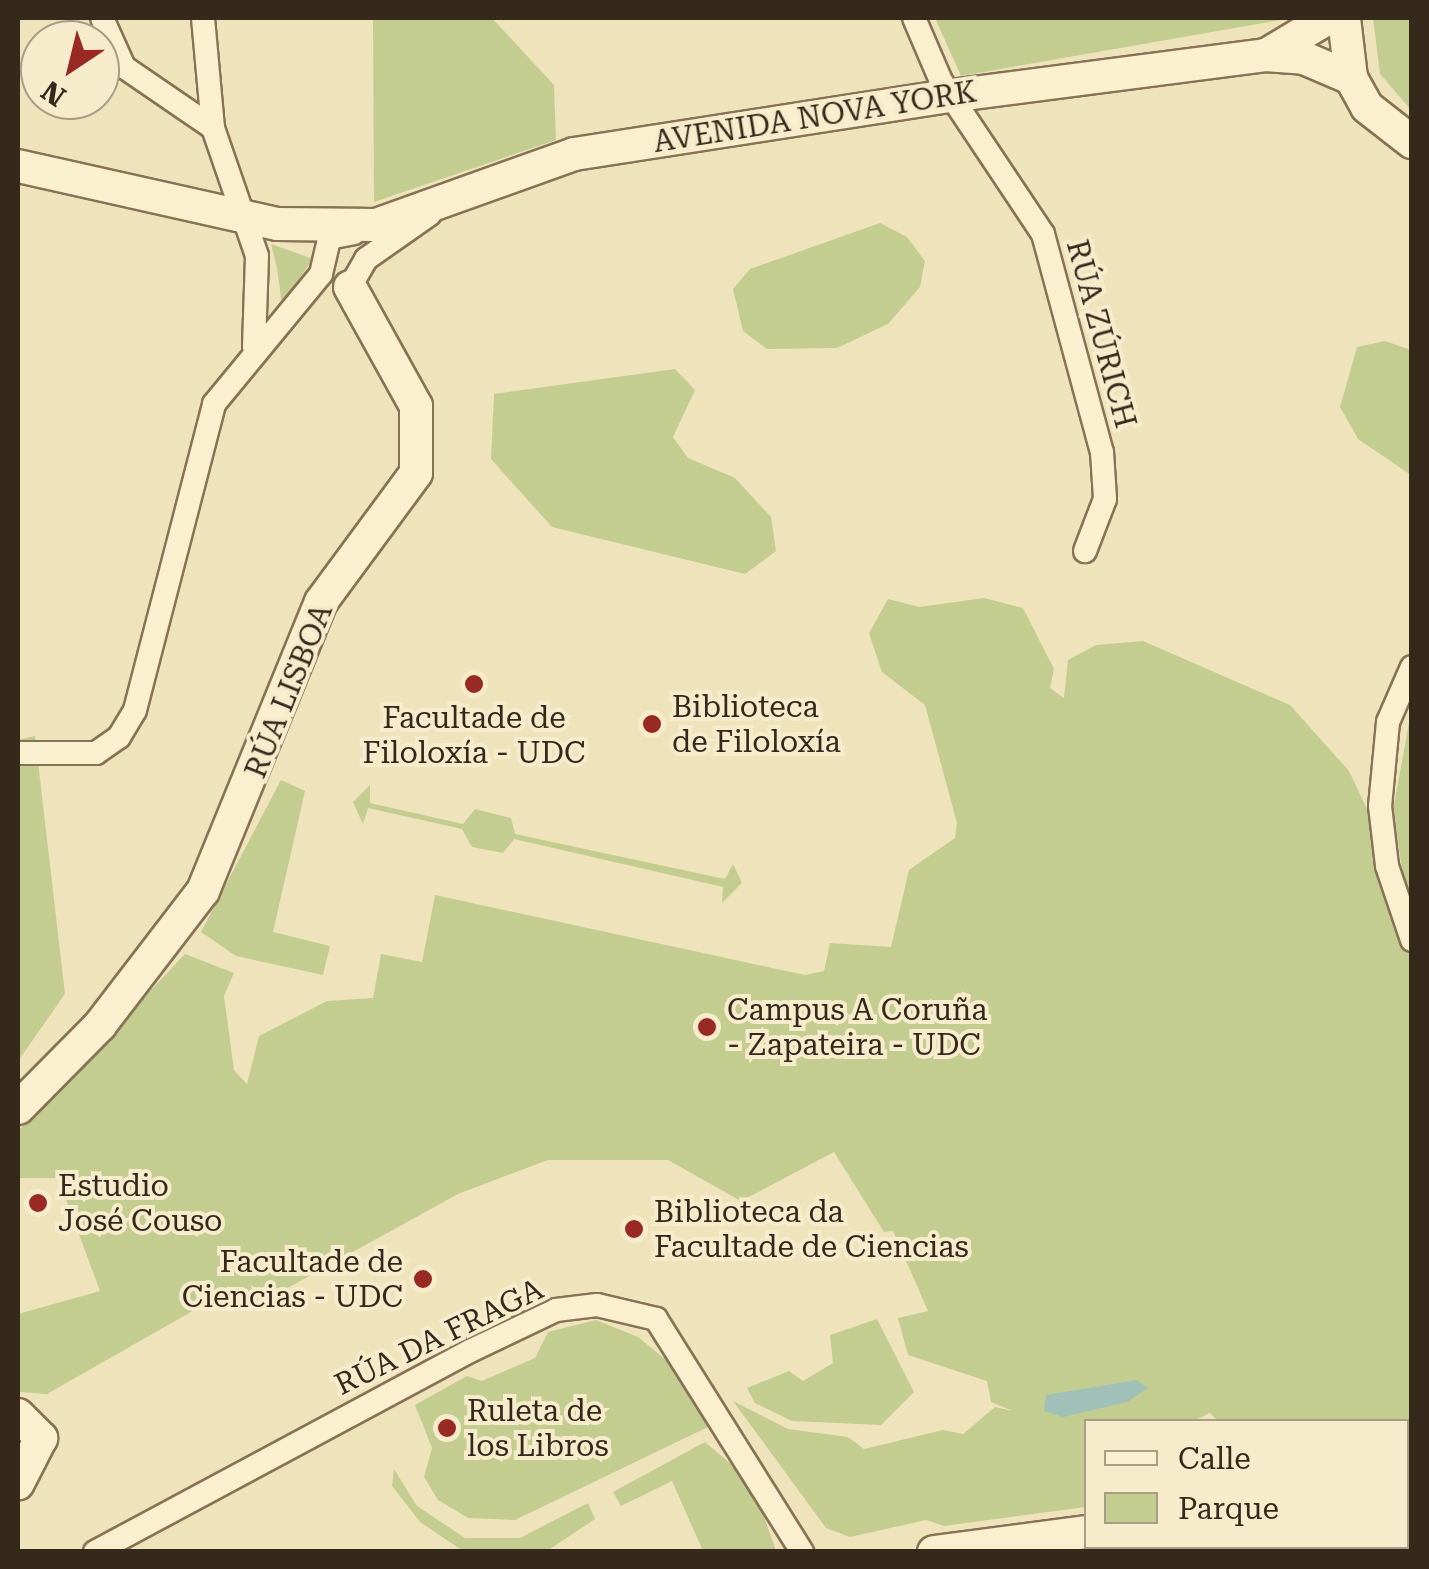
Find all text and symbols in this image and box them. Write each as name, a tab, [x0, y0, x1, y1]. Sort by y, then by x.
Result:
north arrow	[20, 20, 120, 120]
text: N	[35, 74, 72, 113]
street label: AVENIDA NOVA YORK	[651, 74, 979, 160]
street label: RÚA ZÚRICH	[1059, 236, 1143, 432]
street label: RÚA LISBOA	[238, 599, 340, 783]
marker: Facultade de Filoloxía - UDC	[463, 673, 485, 695]
place label: Biblioteca de Filoloxía	[672, 689, 841, 760]
place label: Facultade de Filoloxía - UDC	[363, 700, 585, 770]
marker: Biblioteca de Filoloxía	[641, 713, 663, 735]
place label: Campus A Coruña - Zapateira - UDC	[727, 992, 988, 1062]
marker: Campus A Coruña - Zapateira - UDC	[696, 1016, 718, 1038]
place label: Estudio José Couso	[58, 1168, 222, 1238]
marker: Estudio José Couso	[27, 1192, 49, 1214]
place label: Biblioteca da Facultade de Ciencias	[654, 1194, 969, 1264]
marker: Biblioteca da Facultade de Ciencias	[623, 1218, 645, 1240]
place label: Facultade de Ciencias - UDC	[182, 1244, 403, 1314]
marker: Facultade de Ciencias - UDC	[412, 1268, 434, 1290]
street label: RÚA DA FRAGA	[329, 1271, 549, 1403]
place label: Ruleta de los Libros	[467, 1393, 609, 1464]
marker: Ruleta de los Libros	[436, 1417, 458, 1439]
legend	[1084, 1419, 1409, 1549]
text: Calle	[1178, 1441, 1251, 1476]
text: Parque	[1178, 1491, 1279, 1526]

